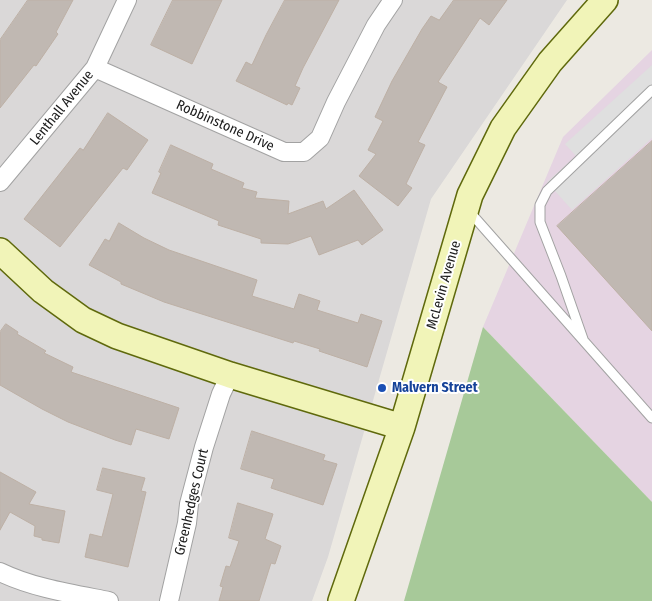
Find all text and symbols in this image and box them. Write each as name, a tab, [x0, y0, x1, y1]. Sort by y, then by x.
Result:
street label: Lenthall Avenue	[27, 67, 97, 149]
street label: Robbinstone Drive	[173, 97, 277, 155]
street label: McLevin Avenue	[423, 239, 465, 331]
place label: Malvern Street	[392, 380, 478, 396]
marker: Malvern Street	[376, 382, 388, 394]
street label: Greenhedges Court	[172, 447, 212, 557]

